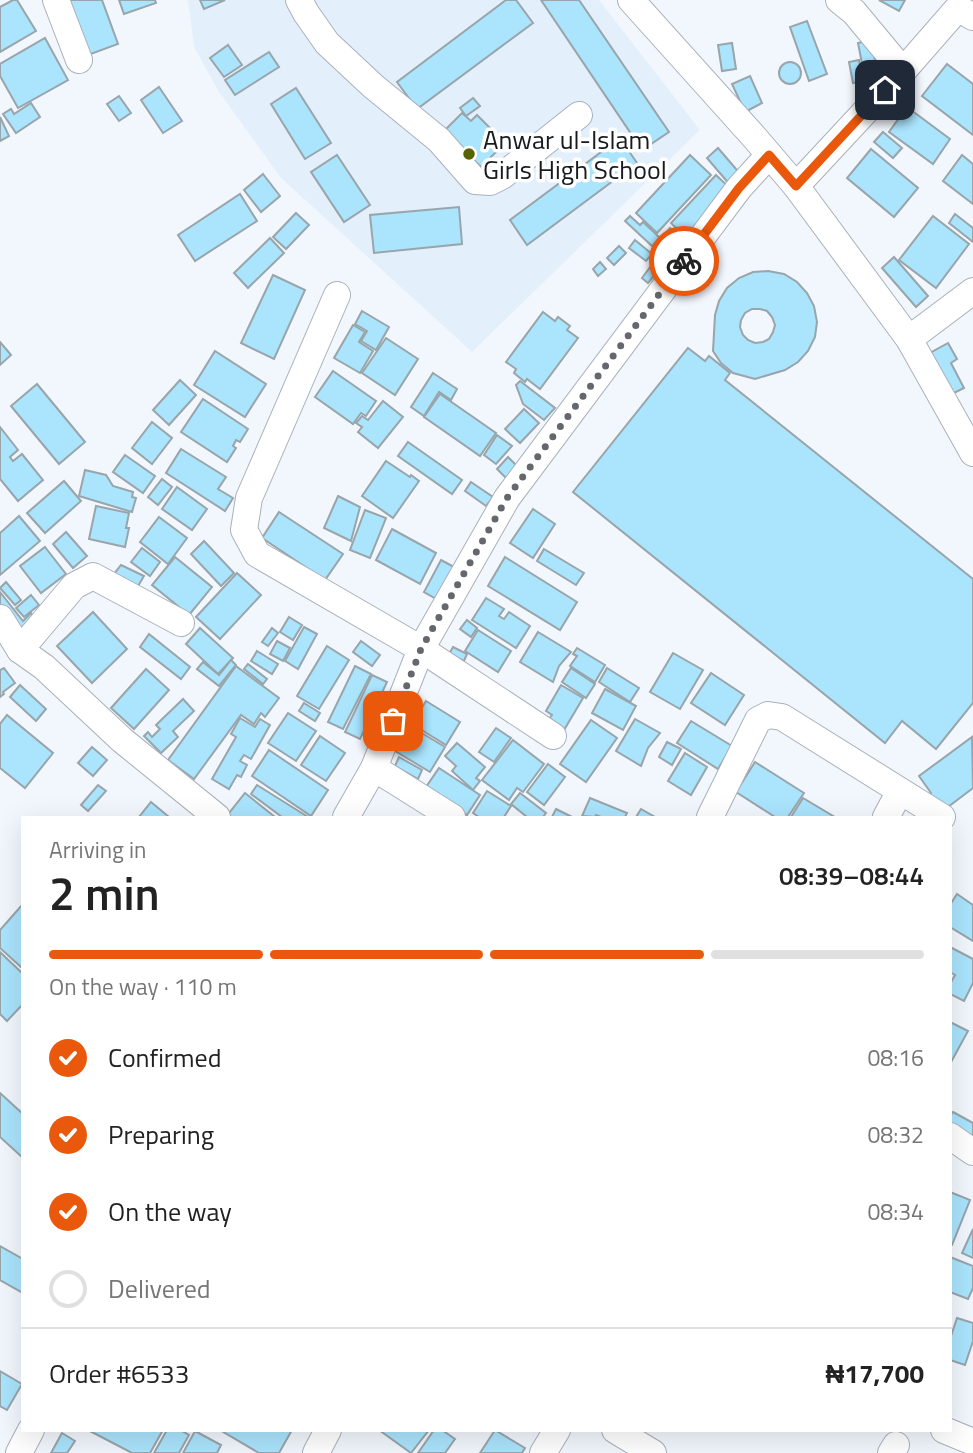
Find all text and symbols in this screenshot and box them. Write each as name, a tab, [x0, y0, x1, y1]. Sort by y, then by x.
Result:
pin	[855, 60, 915, 120]
icon: home	[866, 71, 904, 109]
place label: Anwar ul-Islam Girls High School	[483, 120, 667, 189]
marker: Anwar ul-Islam Girls High School	[461, 146, 477, 162]
courier	[649, 226, 719, 296]
icon: bike	[665, 242, 703, 280]
pin	[363, 691, 423, 751]
icon: bag	[374, 702, 412, 740]
text: Arriving in	[49, 832, 146, 867]
text: 08:39–08:44	[779, 856, 924, 895]
text: 2 min	[49, 858, 160, 928]
text: On the way · 110 m	[49, 969, 237, 1004]
text: Confirmed	[108, 1038, 222, 1077]
icon: check	[49, 1039, 87, 1077]
text: 08:16	[867, 1040, 924, 1075]
text: Preparing	[108, 1115, 214, 1154]
icon: check	[49, 1116, 87, 1154]
text: 08:32	[867, 1117, 924, 1152]
text: On the way	[108, 1192, 232, 1231]
icon: check	[49, 1193, 87, 1231]
text: 08:34	[867, 1194, 924, 1229]
text: Delivered	[108, 1269, 211, 1308]
text: Order #6533	[49, 1354, 189, 1393]
text: ₦17,700	[826, 1354, 924, 1393]

